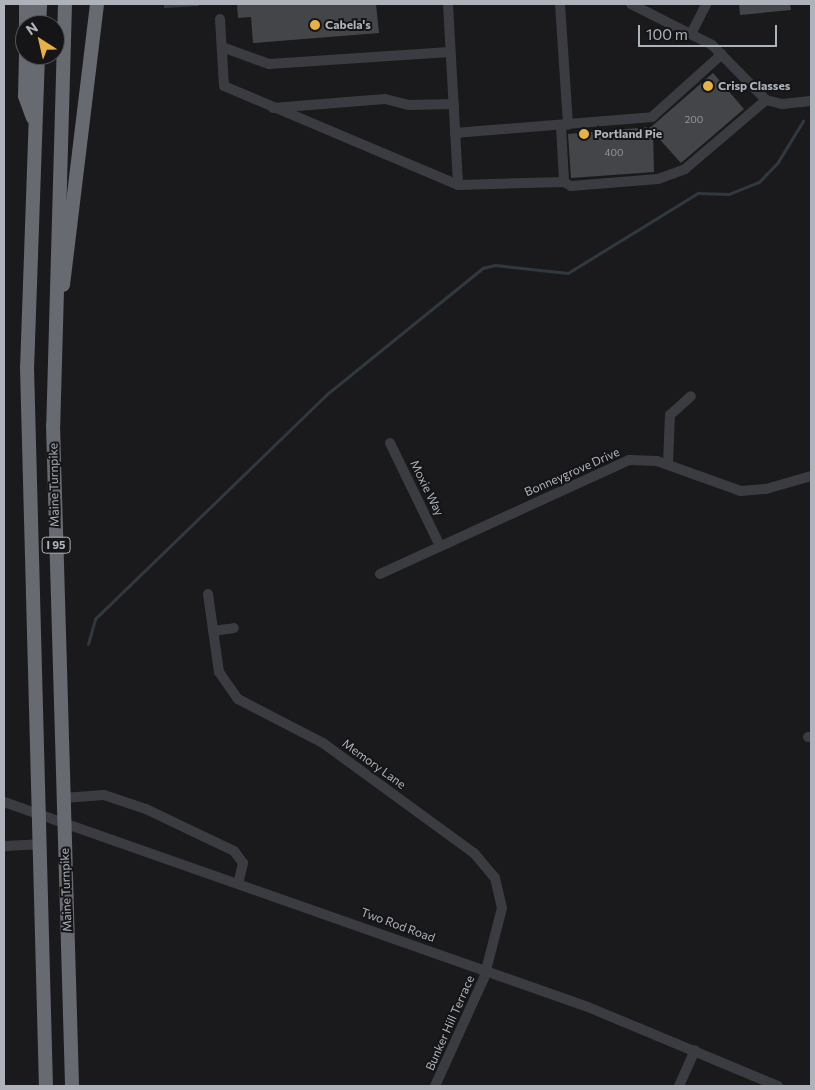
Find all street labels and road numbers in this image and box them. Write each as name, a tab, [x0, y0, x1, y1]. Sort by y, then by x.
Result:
street label: Maine Turnpike	[46, 443, 62, 527]
street label: Bonneygrove Drive	[522, 445, 622, 499]
street label: Moxie Way	[407, 458, 447, 518]
road number: I 95	[41, 536, 71, 554]
street label: Memory Lane	[339, 736, 409, 792]
street label: Maine Turnpike	[57, 848, 75, 932]
street label: Two Rod Road	[359, 905, 437, 945]
street label: Bunker Hill Terrace	[423, 973, 477, 1073]

